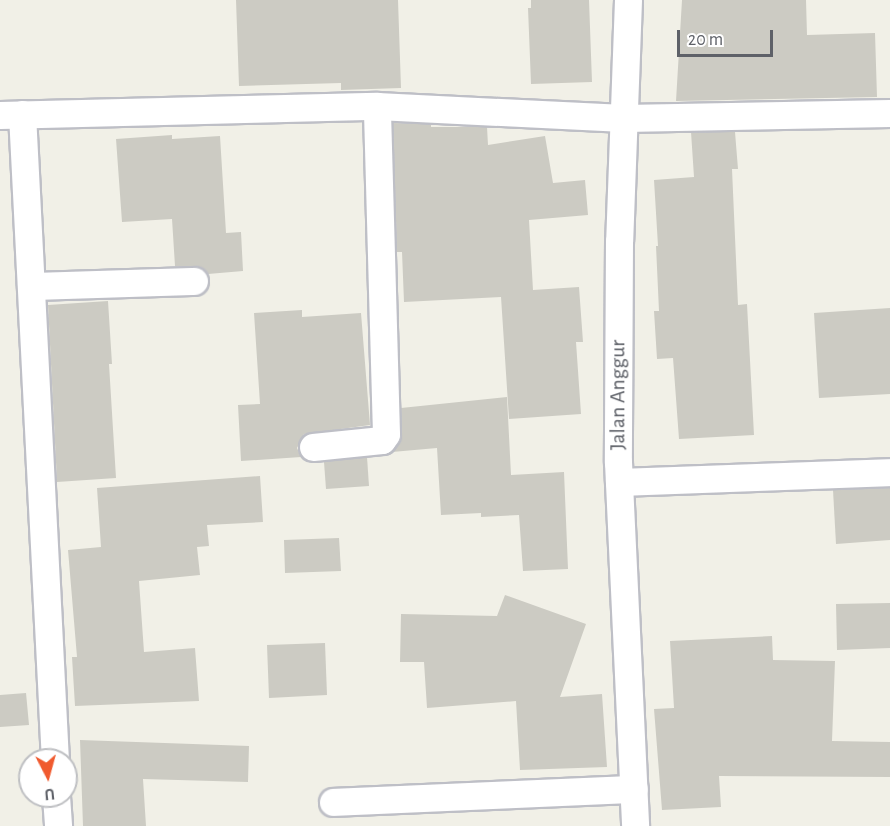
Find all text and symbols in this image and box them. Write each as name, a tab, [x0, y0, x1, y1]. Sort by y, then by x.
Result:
scale bar	[680, 18, 776, 56]
text: 20 m	[688, 31, 723, 49]
street label: Jalan Anggur	[605, 340, 631, 450]
north arrow	[18, 748, 78, 808]
text: U	[44, 785, 56, 802]

